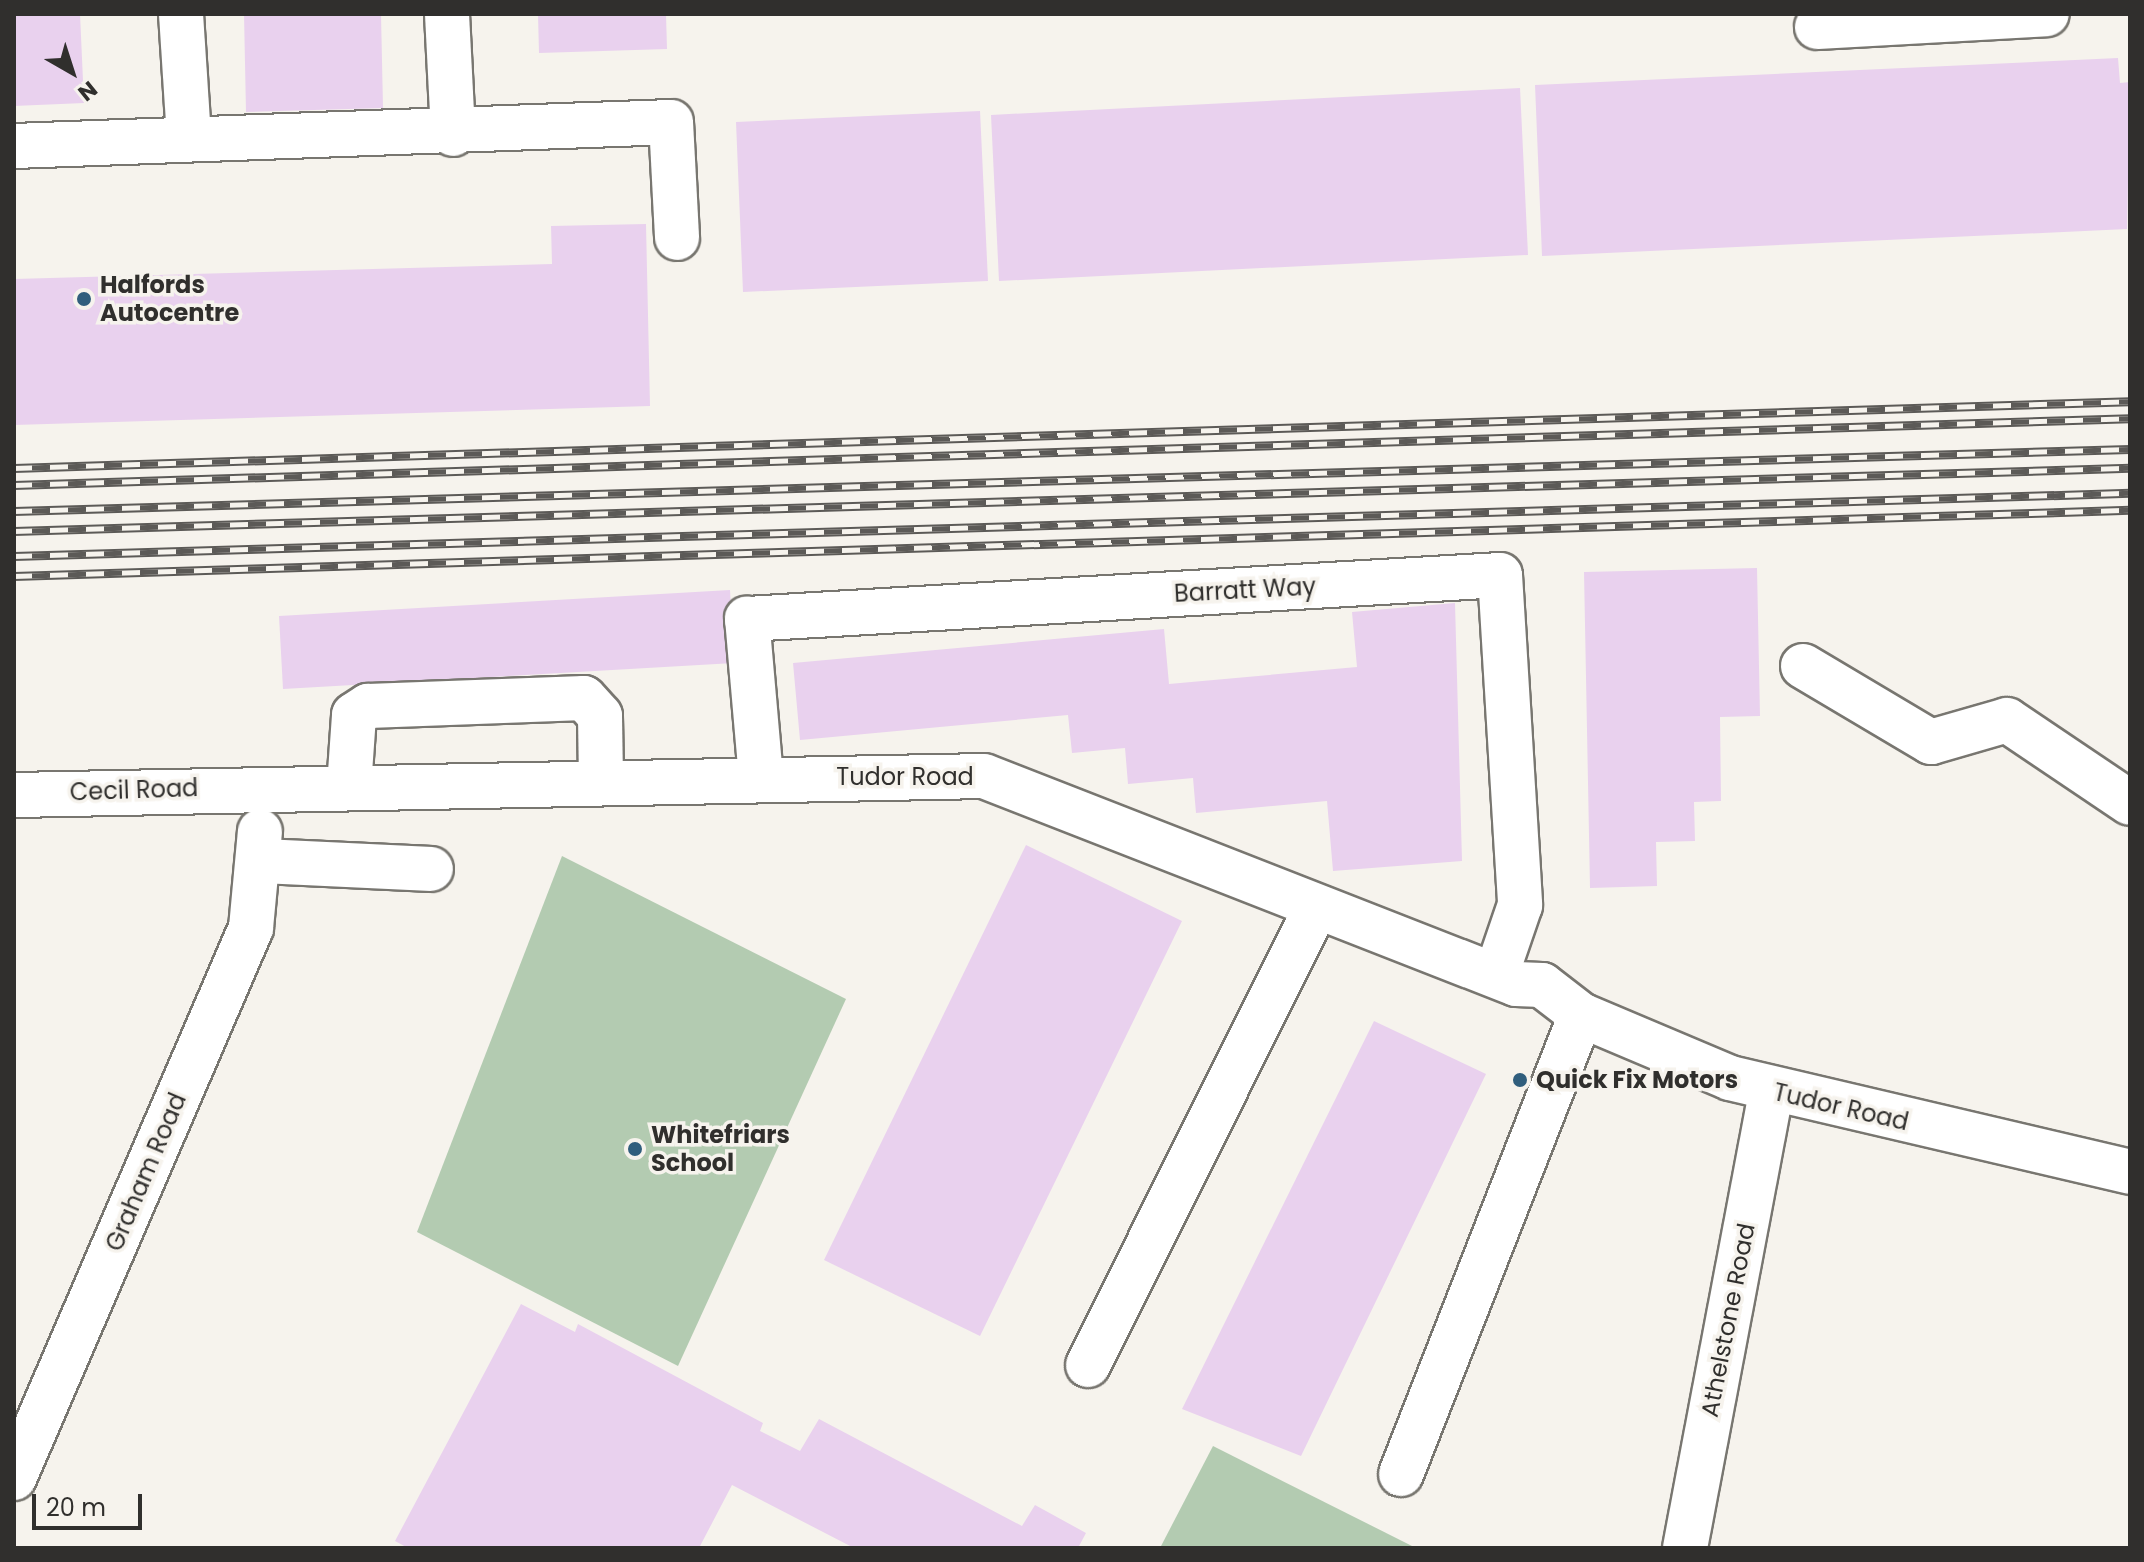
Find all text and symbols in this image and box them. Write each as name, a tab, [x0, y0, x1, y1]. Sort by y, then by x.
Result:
north arrow	[32, 32, 112, 112]
text: N	[71, 74, 104, 108]
place label: Halfords Autocentre	[100, 271, 239, 327]
marker: Halfords Autocentre	[75, 290, 93, 308]
street label: Barratt Way	[1173, 572, 1317, 608]
street label: Tudor Road	[836, 763, 974, 791]
street label: Cecil Road	[69, 773, 199, 807]
place label: Quick Fix Motors	[1536, 1066, 1738, 1094]
marker: Quick Fix Motors	[1511, 1071, 1529, 1089]
street label: Tudor Road	[1771, 1077, 1911, 1137]
street label: Graham Road	[100, 1089, 192, 1255]
place label: Whitefriars School	[651, 1121, 790, 1177]
marker: Whitefriars School	[626, 1140, 644, 1158]
street label: Athelstone Road	[1695, 1221, 1761, 1419]
scale bar	[36, 1478, 146, 1528]
text: 20 m	[46, 1491, 106, 1524]

